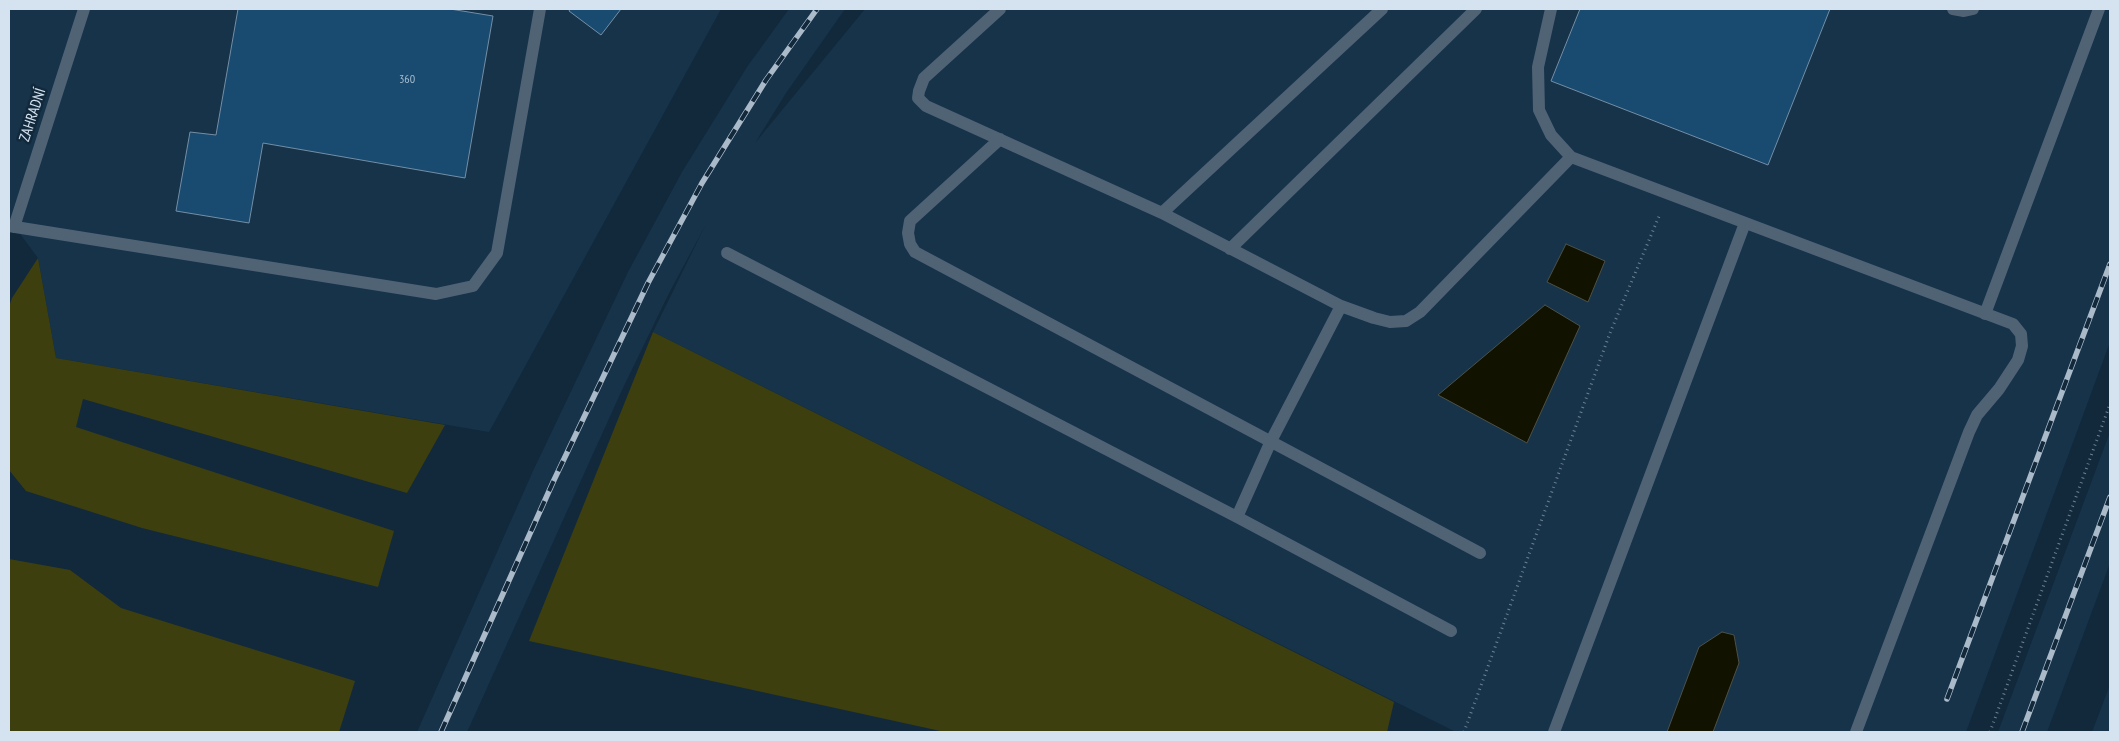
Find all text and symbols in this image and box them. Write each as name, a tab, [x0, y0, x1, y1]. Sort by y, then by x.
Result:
house number: 360	[399, 73, 415, 87]
street label: ZAHRADNÍ	[16, 86, 50, 144]

